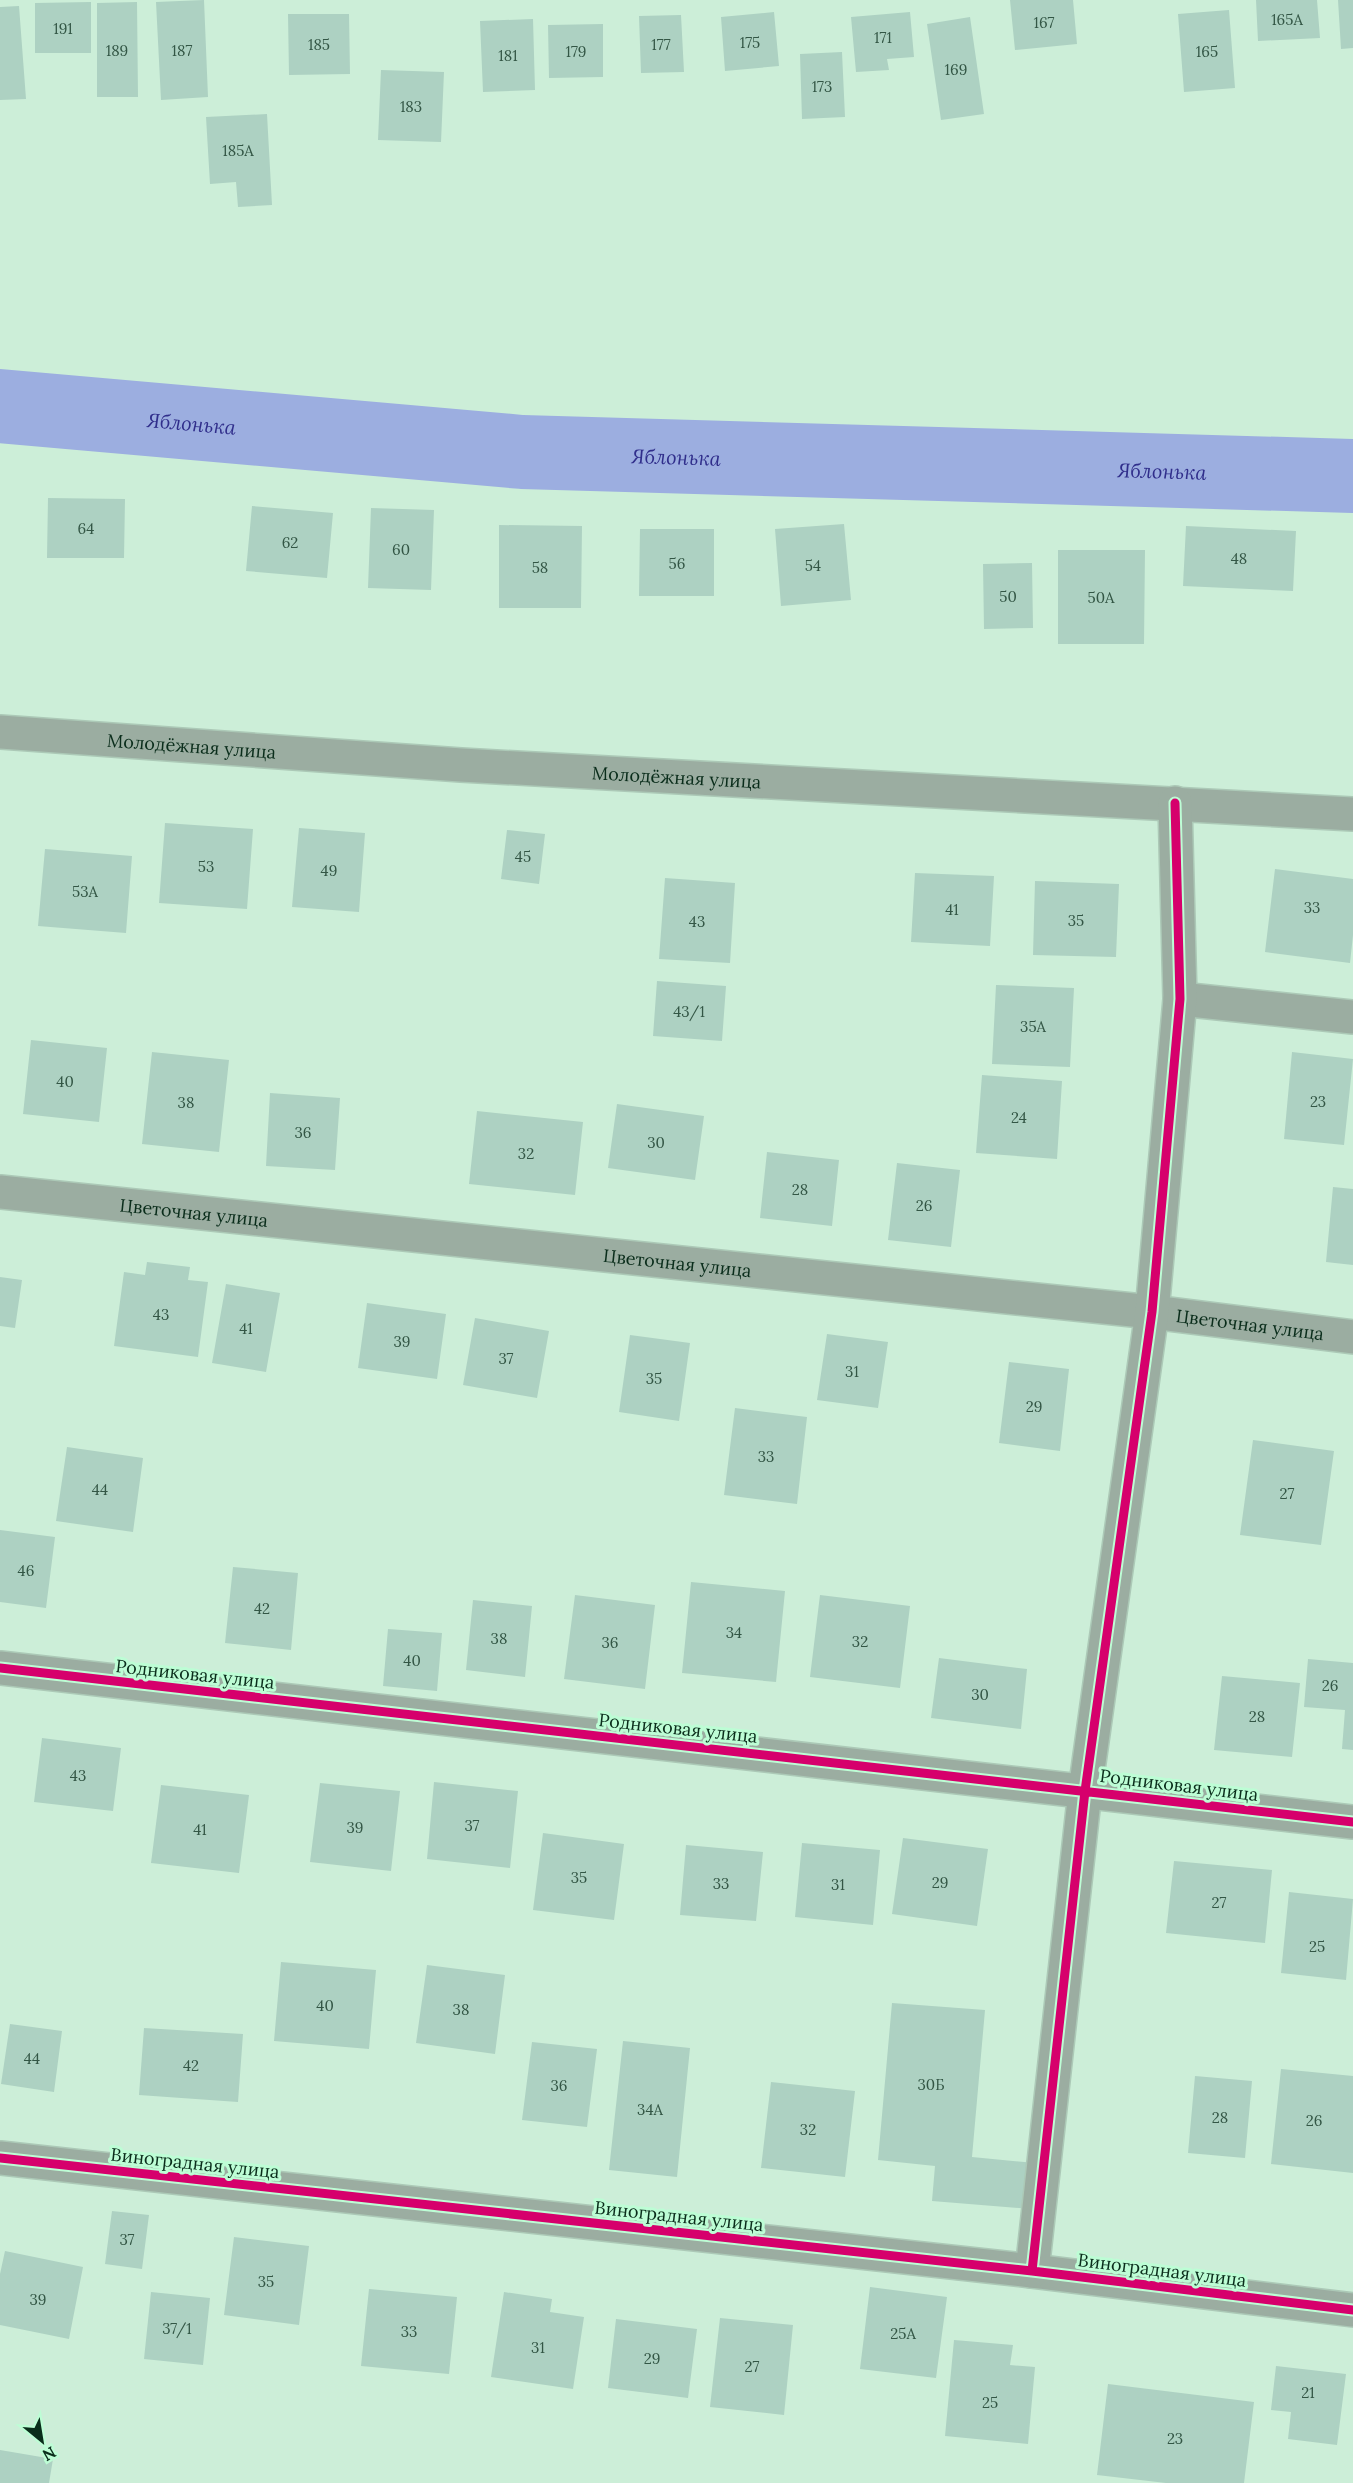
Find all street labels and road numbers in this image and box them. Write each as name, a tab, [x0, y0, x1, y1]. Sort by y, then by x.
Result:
street label: Молодёжная улица	[106, 728, 277, 763]
street label: Молодёжная улица	[591, 761, 762, 793]
street label: Цветочная улица	[119, 1193, 269, 1231]
street label: Цветочная улица	[602, 1243, 753, 1282]
street label: Цветочная улица	[1175, 1304, 1325, 1345]
street label: Родниковая улица	[114, 1654, 276, 1694]
street label: Родниковая улица	[597, 1708, 759, 1748]
street label: Родниковая улица	[1098, 1764, 1260, 1806]
street label: Виноградная улица	[109, 2143, 281, 2183]
street label: Виноградная улица	[593, 2196, 765, 2236]
street label: Виноградная улица	[1076, 2248, 1248, 2292]

